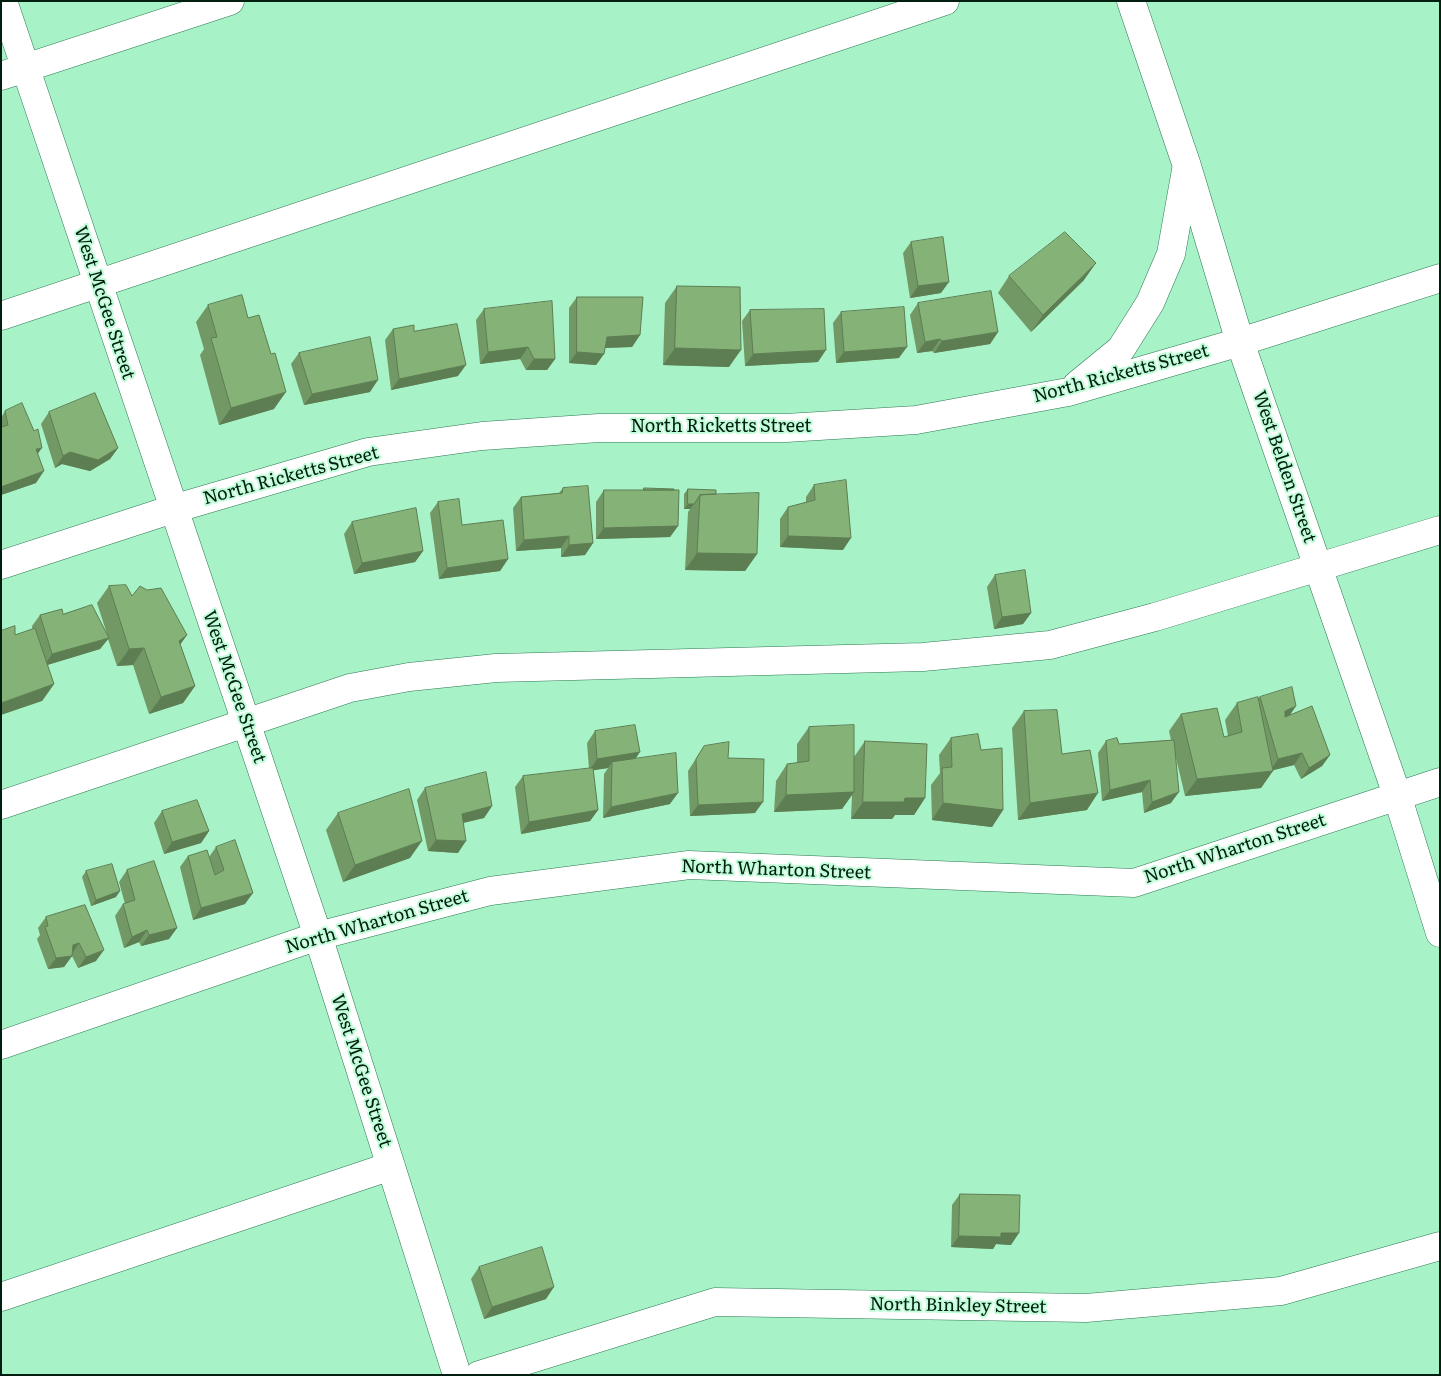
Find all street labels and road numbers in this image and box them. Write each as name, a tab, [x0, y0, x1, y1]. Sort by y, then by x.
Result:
street label: West McGee Street	[69, 224, 139, 382]
street label: North Ricketts Street	[1031, 340, 1211, 408]
street label: West Belden Street	[1248, 388, 1320, 546]
street label: North Ricketts Street	[631, 416, 811, 438]
street label: North Ricketts Street	[201, 442, 381, 510]
street label: West McGee Street	[198, 608, 270, 766]
street label: North Wharton Street	[1141, 809, 1329, 889]
street label: North Wharton Street	[681, 856, 871, 884]
street label: North Wharton Street	[283, 885, 471, 959]
street label: West McGee Street	[326, 992, 396, 1150]
street label: North Binkley Street	[869, 1294, 1047, 1318]

